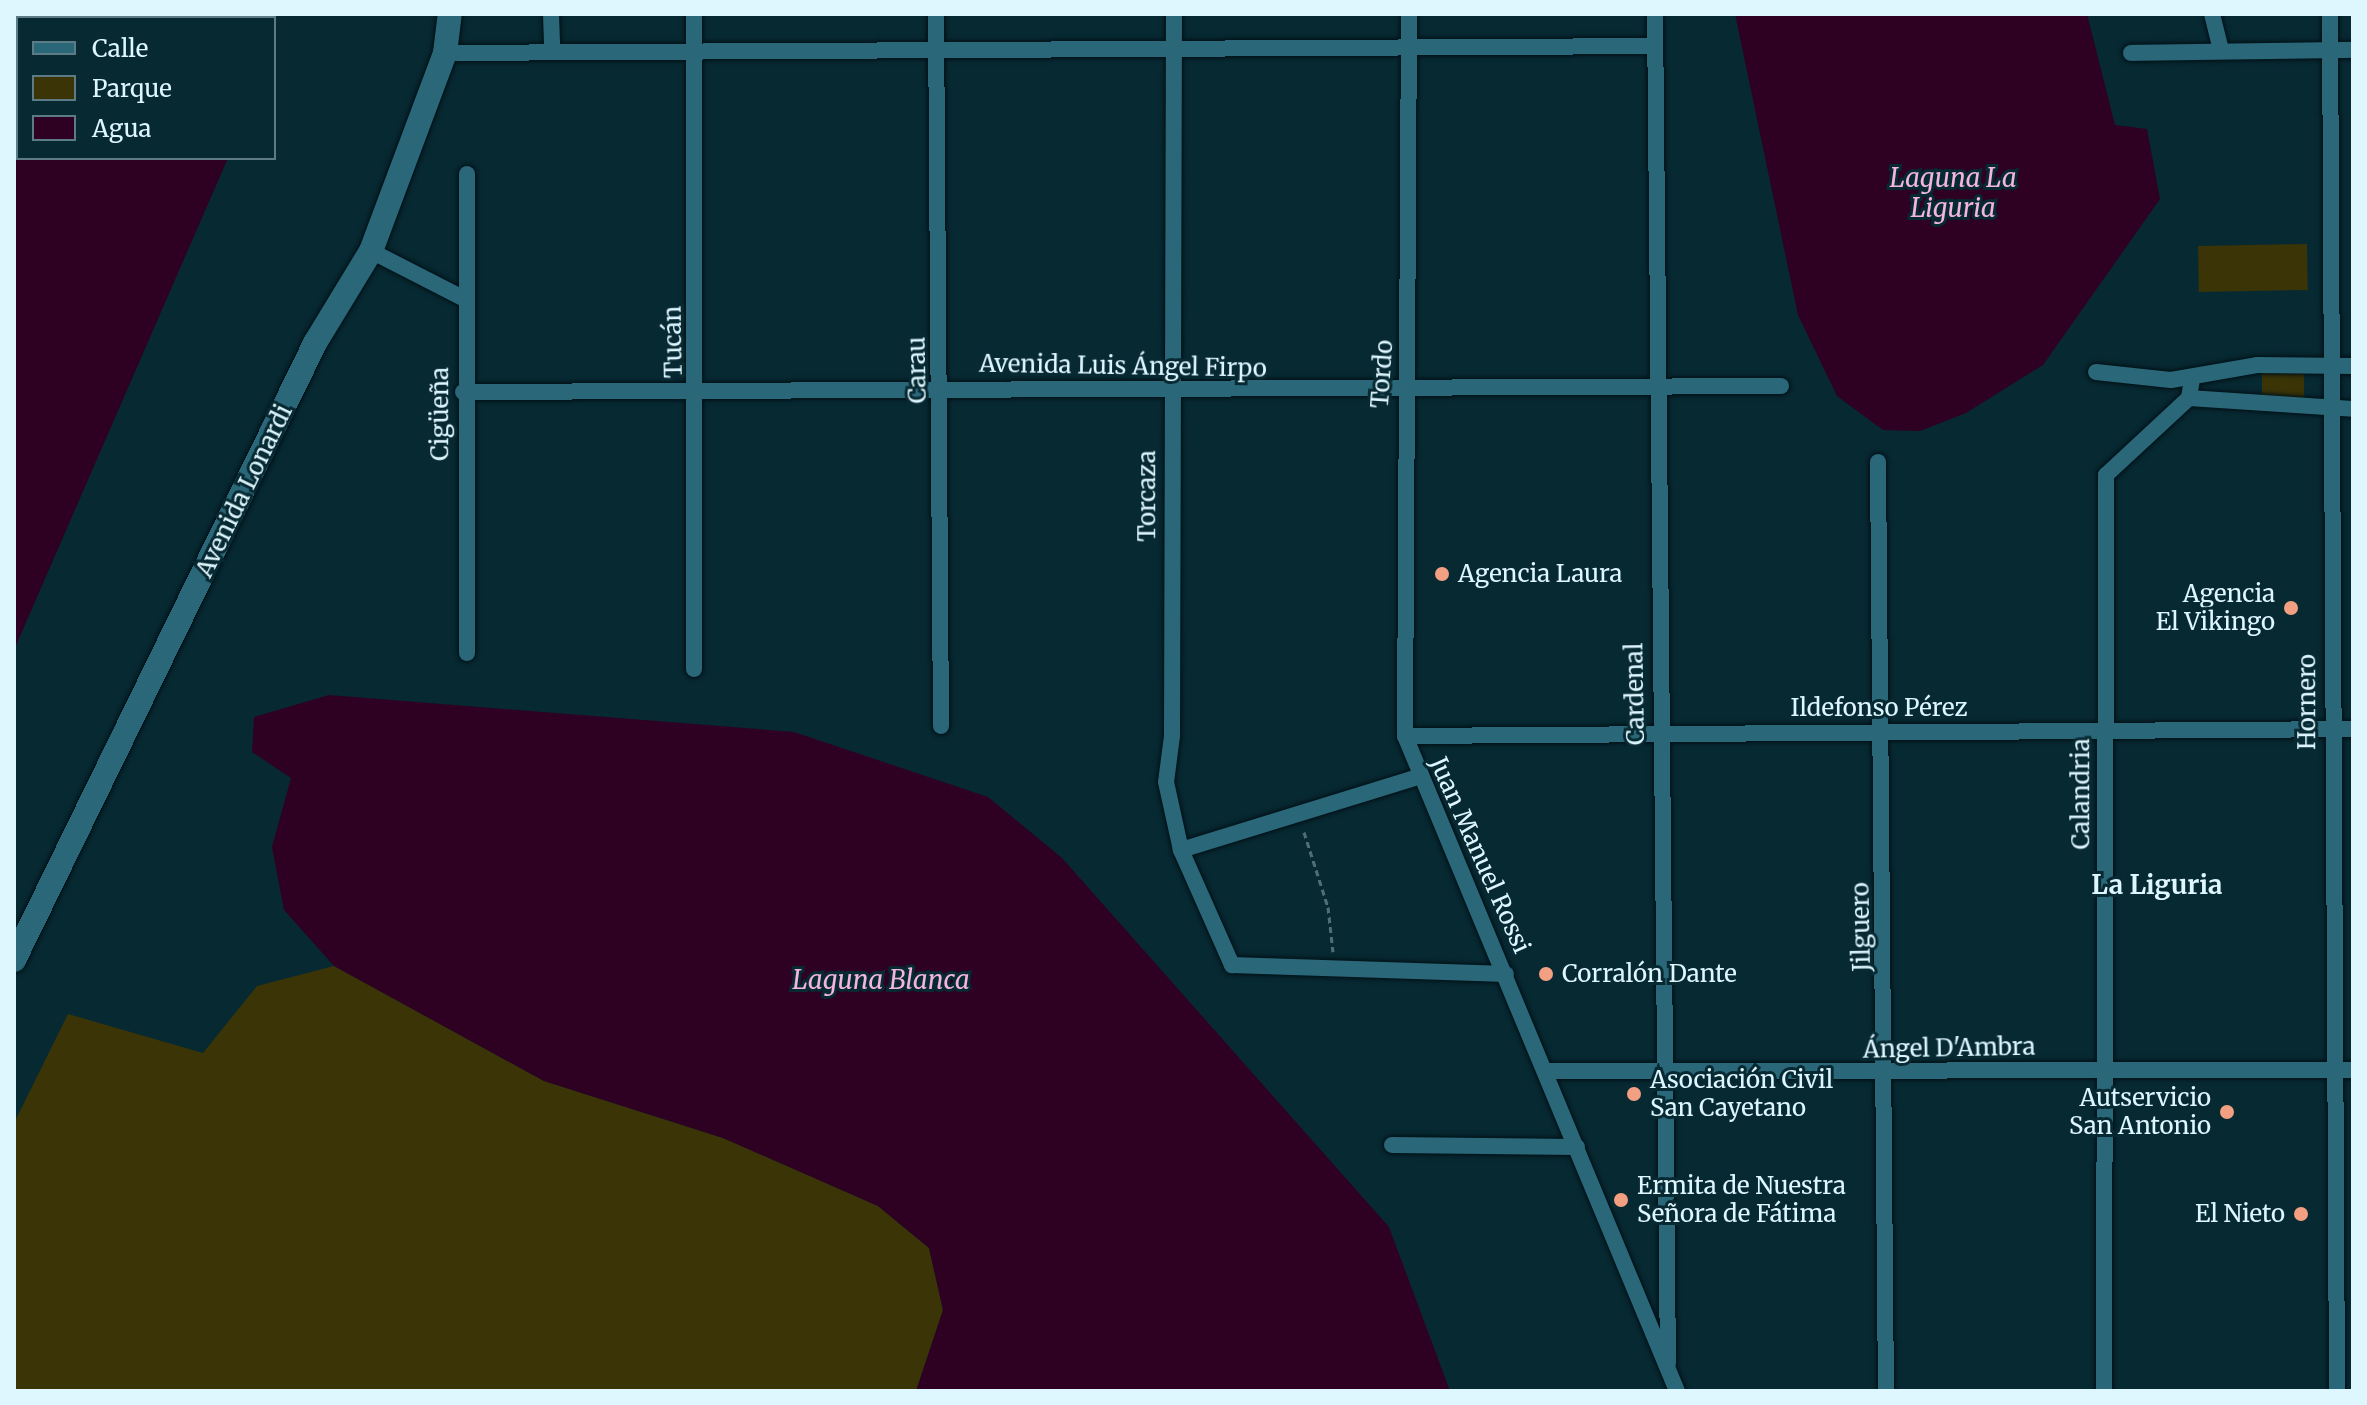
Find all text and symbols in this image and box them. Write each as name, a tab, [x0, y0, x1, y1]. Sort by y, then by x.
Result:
legend	[16, 16, 276, 160]
text: Calle	[92, 33, 148, 64]
text: Parque	[92, 73, 172, 104]
text: Agua	[92, 113, 151, 144]
water label: Laguna La Liguria	[1889, 162, 2017, 224]
street label: Tucán	[658, 306, 688, 378]
street label: Carau	[902, 336, 932, 404]
street label: Tordo	[1365, 339, 1399, 409]
street label: Avenida Luis Ángel Firpo	[979, 349, 1267, 383]
street label: Cigüeña	[426, 367, 454, 461]
street label: Avenida Lonardi	[190, 400, 298, 582]
street label: Torcaza	[1133, 450, 1161, 542]
place label: Agencia Laura	[1458, 560, 1622, 588]
marker: Agencia Laura	[1433, 565, 1451, 583]
place label: Agencia El Vikingo	[2156, 580, 2275, 636]
marker: Agencia El Vikingo	[2282, 599, 2300, 617]
street label: Cardenal	[1620, 643, 1650, 745]
street label: Hornero	[2293, 654, 2321, 750]
street label: Ildefonso Pérez	[1791, 694, 1967, 722]
street label: Calandria	[2067, 738, 2095, 850]
street label: Juan Manuel Rossi	[1424, 752, 1536, 958]
district label: La Liguria	[2091, 869, 2223, 901]
street label: Jilguero	[1846, 882, 1876, 972]
place label: Corralón Dante	[1562, 960, 1737, 988]
water label: Laguna Blanca	[792, 964, 970, 996]
marker: Corralón Dante	[1537, 965, 1555, 983]
street label: Ángel D'Ambra	[1863, 1032, 2035, 1064]
place label: Asociación Civil San Cayetano	[1650, 1066, 1833, 1122]
place label: Autservicio San Antonio	[2069, 1084, 2211, 1140]
marker: Asociación Civil San Cayetano	[1625, 1085, 1643, 1103]
marker: Autservicio San Antonio	[2218, 1103, 2236, 1121]
place label: Ermita de Nuestra Señora de Fátima	[1637, 1172, 1846, 1228]
marker: Ermita de Nuestra Señora de Fátima	[1612, 1191, 1630, 1209]
place label: El Nieto	[2195, 1200, 2285, 1228]
marker: El Nieto	[2292, 1205, 2310, 1223]

